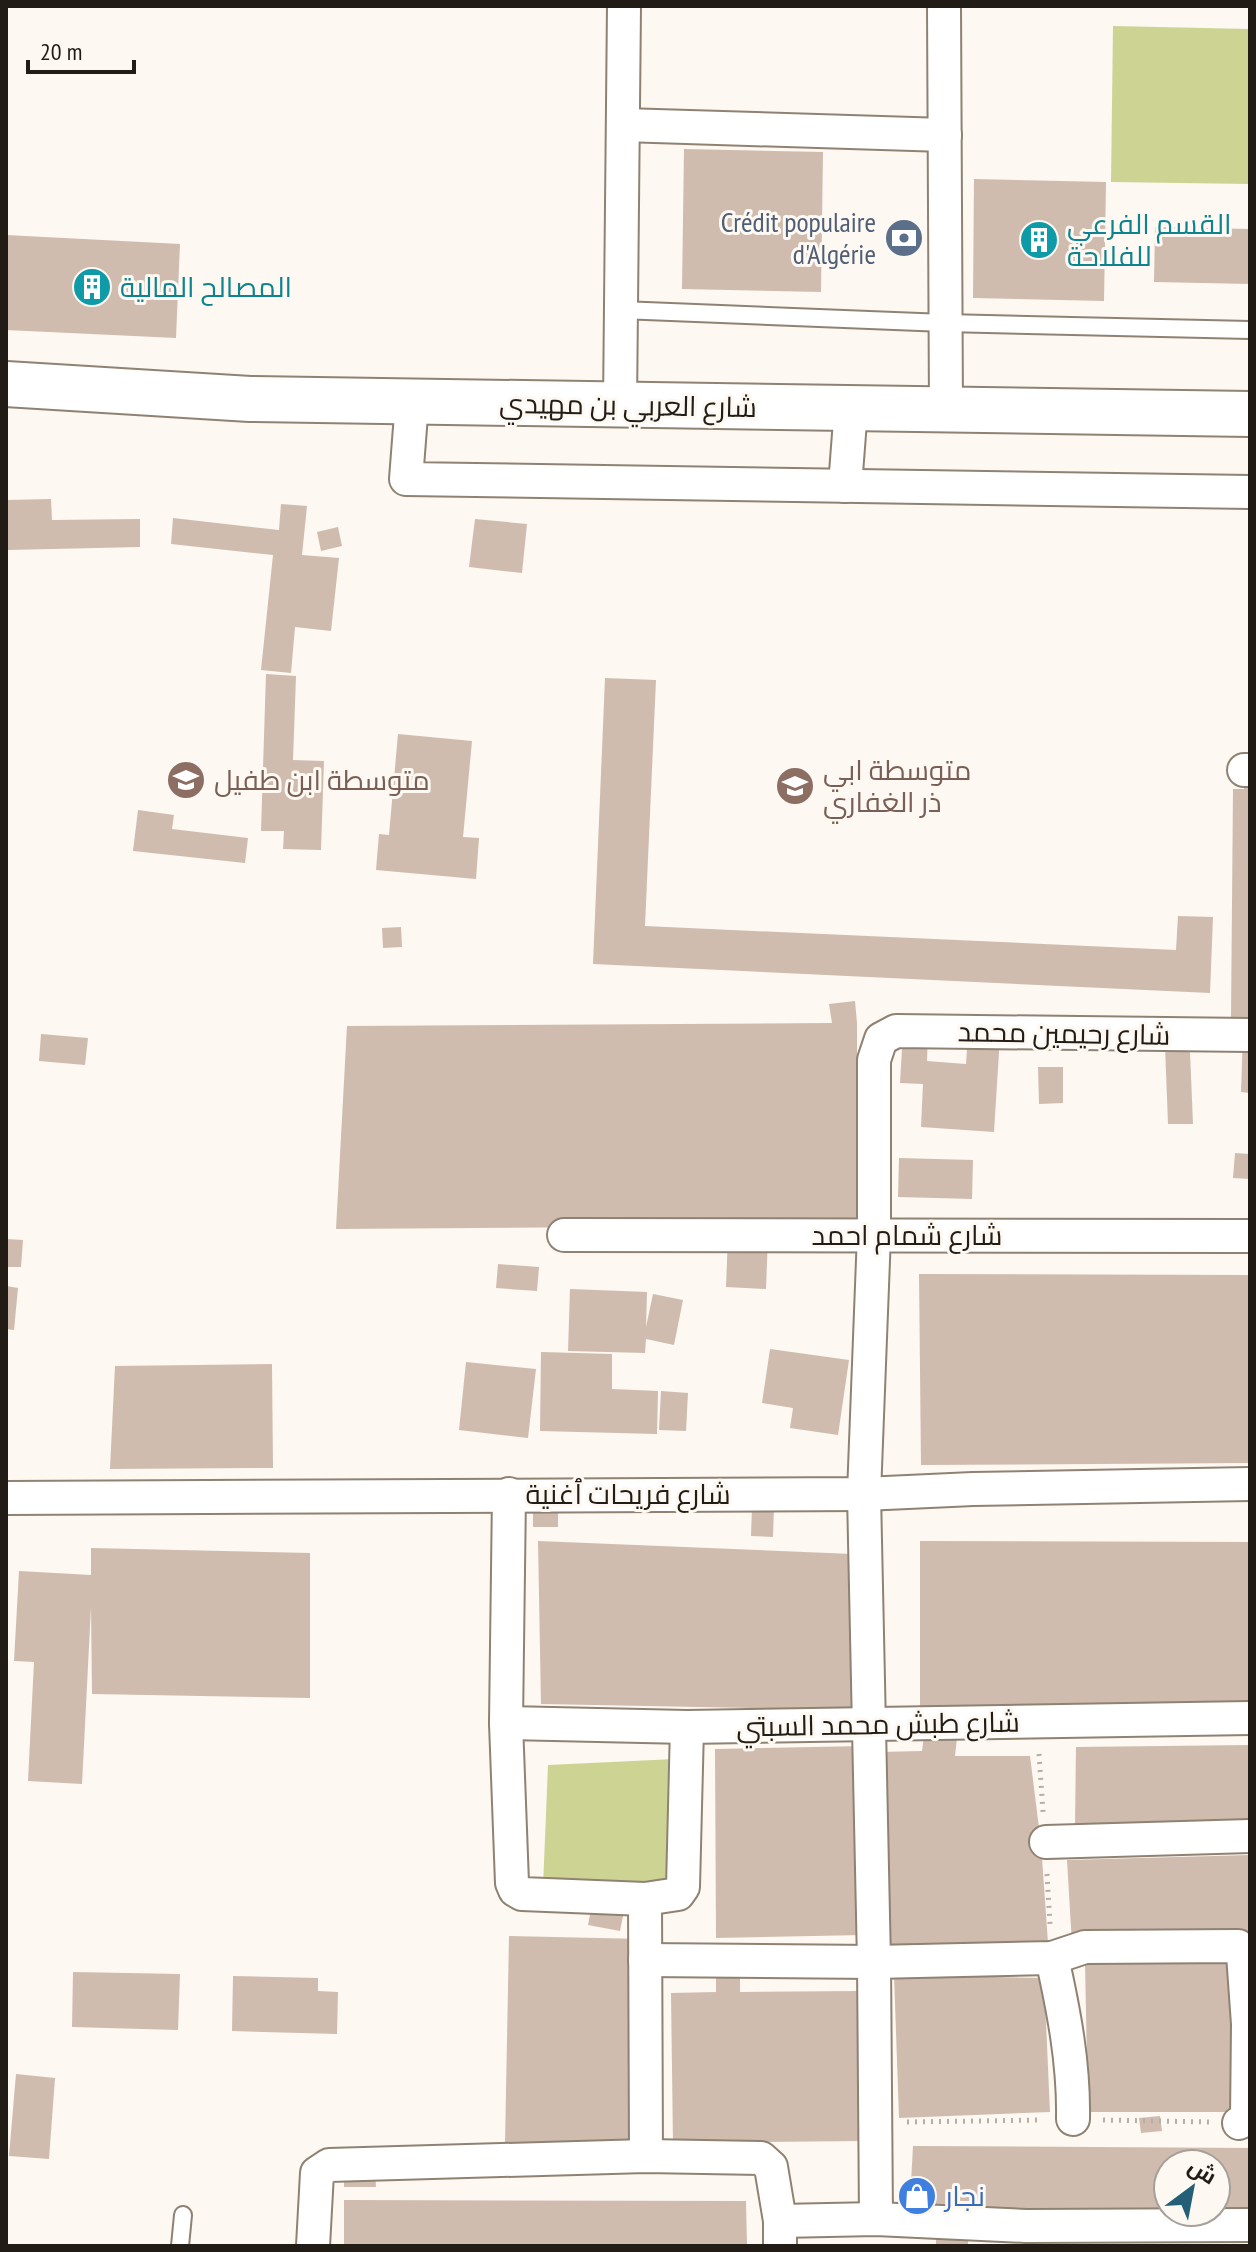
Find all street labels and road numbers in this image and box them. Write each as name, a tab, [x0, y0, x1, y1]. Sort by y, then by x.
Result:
street label: شارع العربي بن مهيدي	[499, 384, 757, 429]
street label: شارع رحيمين محمد	[957, 1012, 1171, 1054]
street label: شارع شمام احمد	[812, 1216, 1002, 1255]
street label: شارع فريحات ٱغنية	[525, 1475, 731, 1513]
street label: شارع طبش محمد السبتي	[736, 1703, 1020, 1748]

